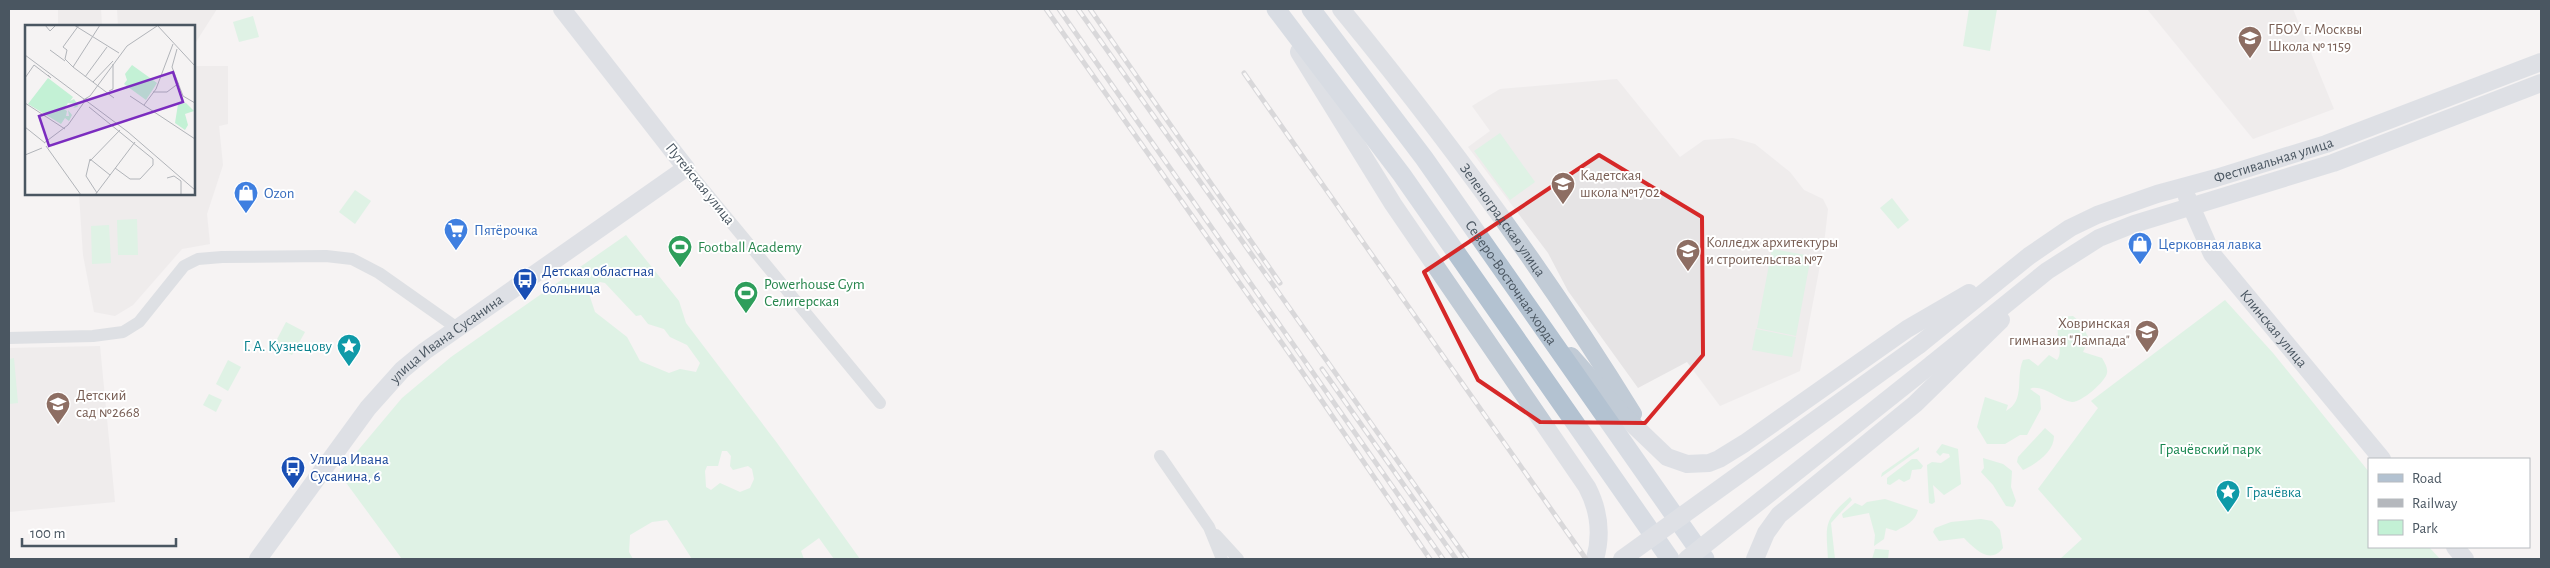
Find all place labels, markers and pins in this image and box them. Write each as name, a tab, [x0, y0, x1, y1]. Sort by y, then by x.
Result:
place label: ГБОУ г. Москвы Школа № 1159	[2268, 22, 2362, 54]
school or university icon: ГБОУ г. Москвы Школа № 1159	[2237, 25, 2263, 59]
place label: Кадетская школа №1702	[1580, 168, 1660, 200]
school or university icon: Кадетская школа №1702	[1550, 171, 1576, 205]
shop icon: Ozon	[233, 180, 259, 214]
place label: Ozon	[264, 186, 294, 201]
supermarket icon: Пятёрочка	[443, 217, 469, 251]
place label: Пятёрочка	[474, 223, 538, 238]
shop icon: Церковная лавка	[2127, 231, 2153, 265]
sports icon: Football Academy	[667, 234, 693, 268]
place label: Колледж архитектуры и строительства №7	[1706, 235, 1838, 267]
place label: Церковная лавка	[2158, 237, 2262, 252]
school or university icon: Колледж архитектуры и строительства №7	[1675, 238, 1701, 272]
place label: Football Academy	[698, 240, 802, 255]
place label: Детская областная больница	[542, 264, 654, 296]
bus stop icon: Детская областная больница	[512, 267, 538, 301]
place label: Powerhouse Gym Селигерская	[764, 277, 865, 309]
sports icon: Powerhouse Gym Селигерская	[733, 280, 759, 314]
place label: Ховринская гимназия "Лампада"	[2009, 316, 2130, 348]
school or university icon: Ховринская гимназия "Лампада"	[2134, 319, 2160, 353]
place icon: Г. А. Кузнецову	[336, 333, 362, 367]
place label: Г. А. Кузнецову	[243, 339, 333, 354]
place label: Детский сад №2668	[76, 388, 140, 420]
school or university icon: Детский сад №2668	[45, 391, 71, 425]
place label: Улица Ивана Сусанина, 6	[310, 452, 389, 484]
bus stop icon: Улица Ивана Сусанина, 6	[280, 455, 306, 489]
place icon: Грачёвка	[2215, 479, 2241, 513]
place label: Грачёвка	[2246, 485, 2301, 500]

